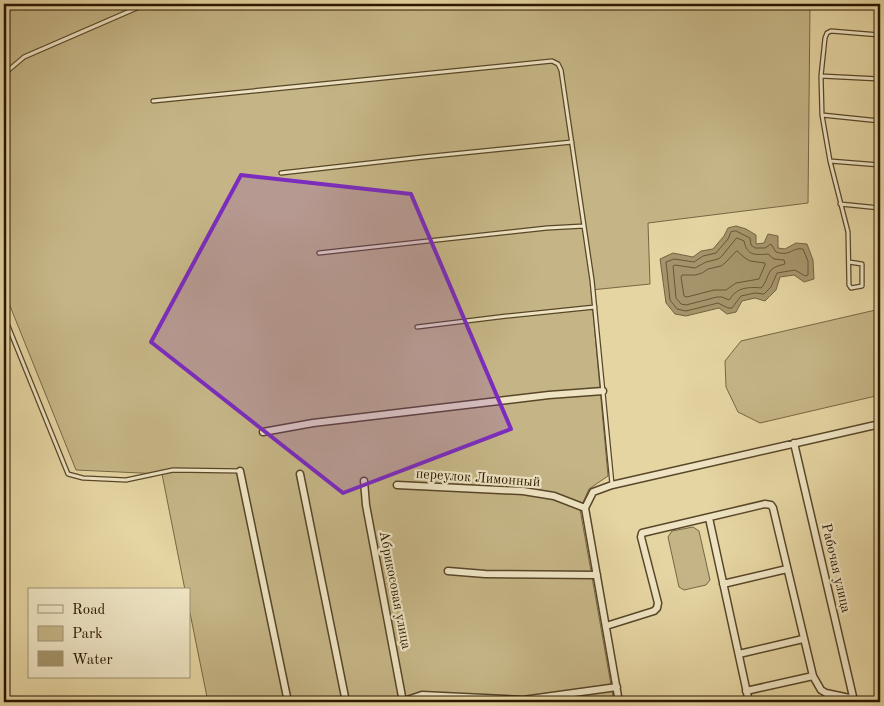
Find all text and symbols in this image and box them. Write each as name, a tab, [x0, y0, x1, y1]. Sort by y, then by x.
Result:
street label: переулок Лимонный	[415, 467, 541, 489]
street label: Рабочая улица	[819, 522, 853, 614]
street label: Абрикосовая улица	[377, 530, 413, 650]
legend	[28, 588, 190, 678]
text: Road	[72, 603, 106, 618]
text: Park	[72, 627, 103, 642]
text: Water	[72, 653, 113, 668]

